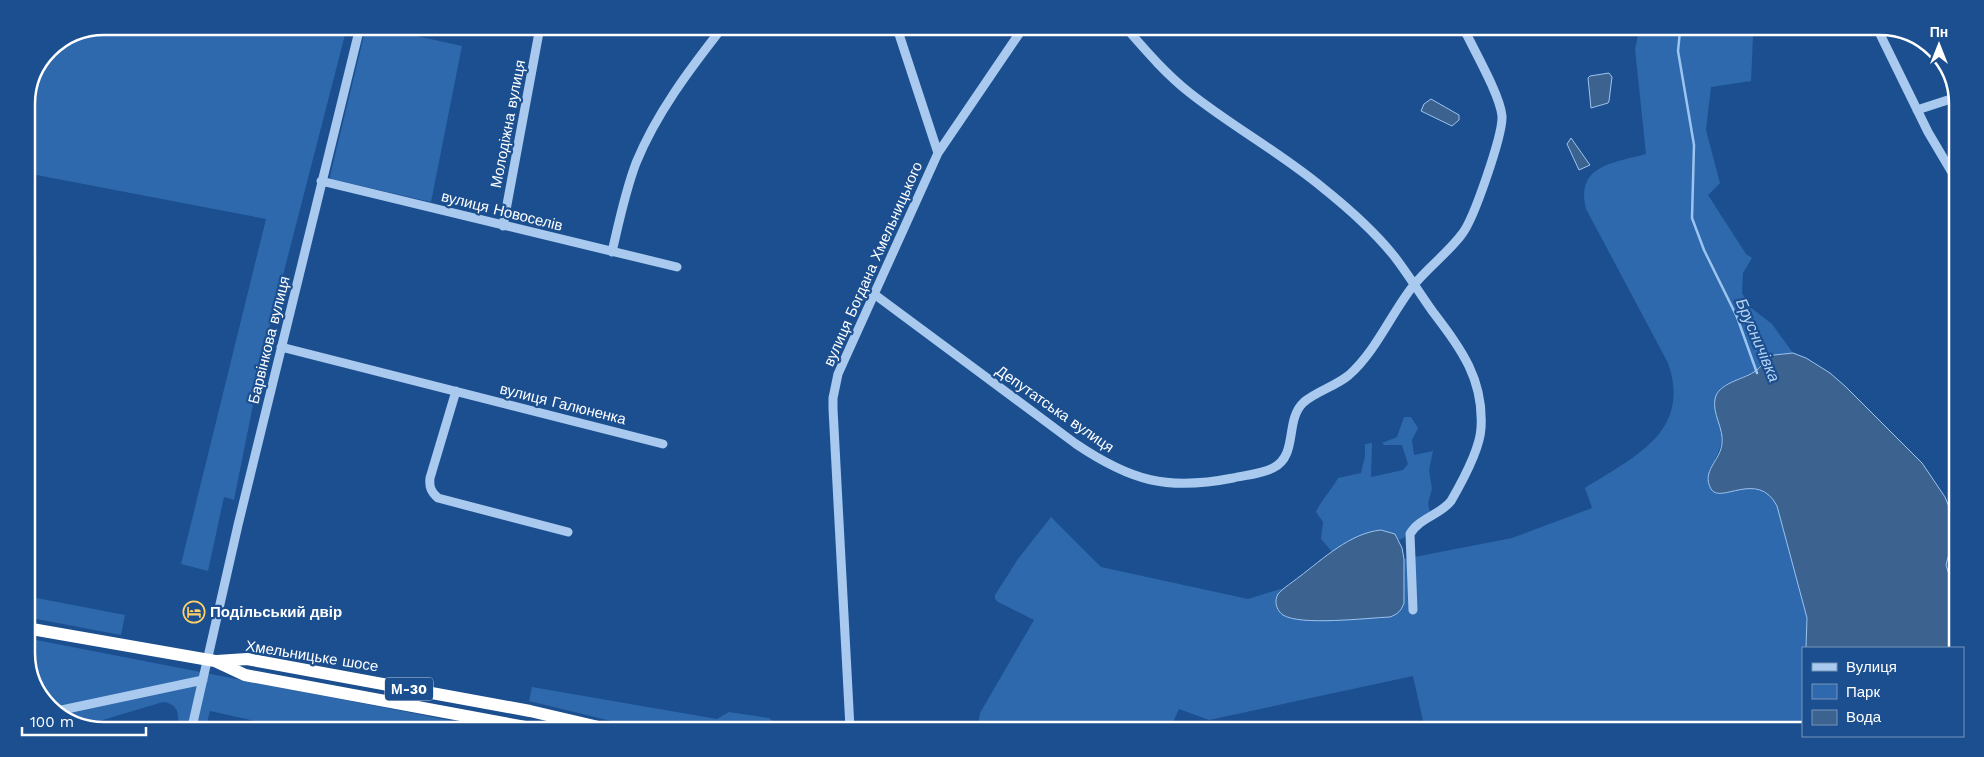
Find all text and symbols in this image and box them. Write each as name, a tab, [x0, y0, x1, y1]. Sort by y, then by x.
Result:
north arrow	[1914, 20, 1964, 70]
text: Пн	[1930, 24, 1948, 40]
street label: Молодіжна вулиця	[487, 58, 529, 190]
street label: вулиця Богдана Хмельницького	[820, 159, 926, 369]
street label: вулиця Новоселів	[439, 187, 565, 235]
street label: Барвінкова вулиця	[244, 274, 294, 406]
water label: Брусничівка	[1732, 295, 1784, 385]
street label: Депутатська вулиця	[993, 362, 1117, 456]
street label: вулиця Галюненка	[498, 380, 629, 429]
hotel icon: Подільський двір	[182, 600, 206, 624]
place label: Подільський двір	[210, 603, 342, 621]
street label: Хмельницьке шосе	[244, 637, 380, 675]
legend	[1802, 647, 1964, 737]
text: Вулиця	[1846, 658, 1897, 676]
road number: М-30	[385, 678, 433, 701]
text: Парк	[1846, 683, 1880, 701]
scale bar	[22, 704, 146, 736]
text: Вода	[1846, 708, 1882, 726]
text: 100 m	[30, 713, 74, 731]

